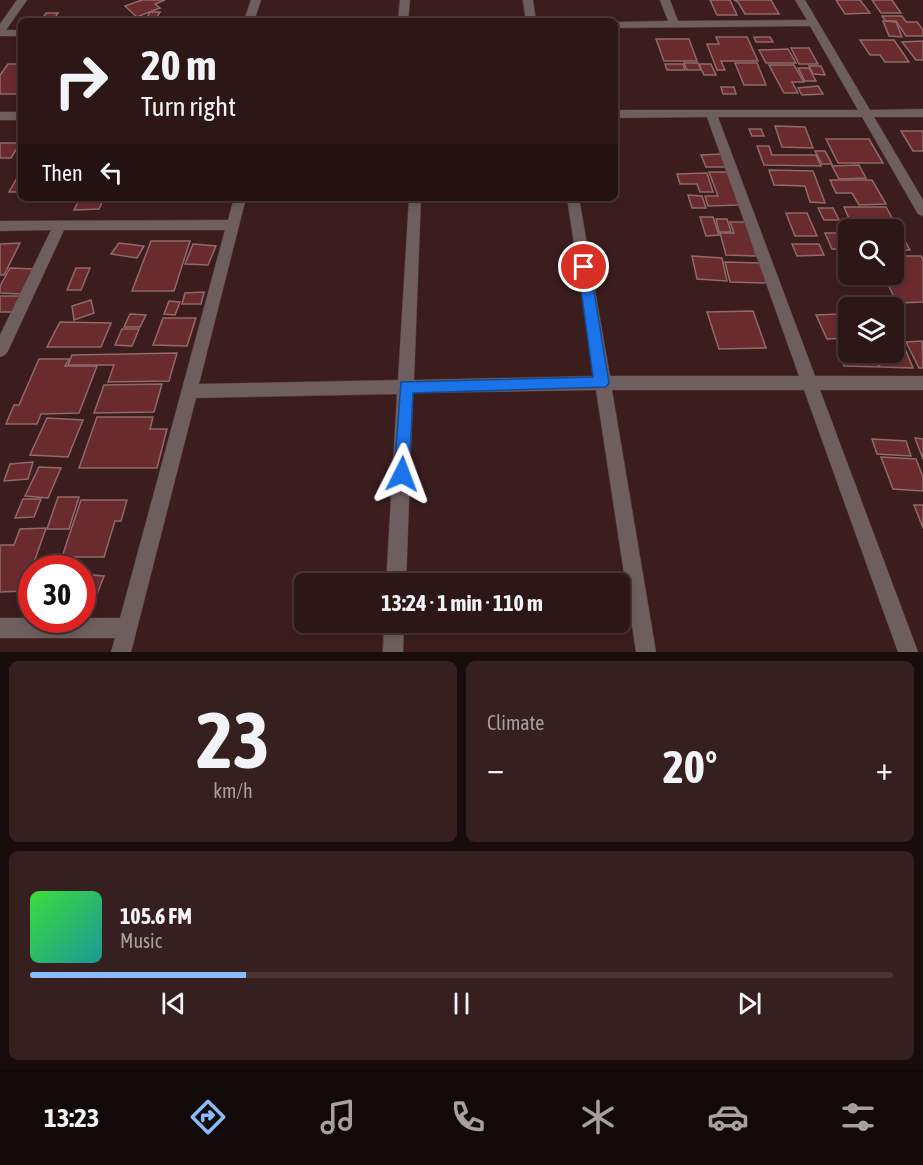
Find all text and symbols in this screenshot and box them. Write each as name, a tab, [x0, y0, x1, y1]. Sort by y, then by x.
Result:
text: 20 m	[141, 41, 216, 89]
icon: right	[42, 42, 120, 120]
text: Turn right	[141, 91, 236, 122]
icon: left	[95, 156, 128, 189]
text: Then	[42, 160, 83, 186]
map controls	[838, 219, 904, 363]
button: search	[838, 219, 904, 285]
pin	[558, 241, 609, 292]
icon: arrive	[567, 250, 600, 283]
button: layers	[838, 297, 904, 363]
position arrow	[370, 442, 434, 506]
speed limit sign: 30	[18, 555, 96, 633]
text: 13:24 · 1 min · 110 m	[381, 590, 543, 616]
text: 23	[196, 695, 270, 785]
text: Climate	[487, 711, 544, 734]
text: 20°	[663, 741, 717, 793]
text: −	[487, 749, 504, 787]
text: +	[876, 749, 893, 787]
text: km/h	[213, 779, 253, 802]
text: 105.6 FM	[120, 903, 192, 929]
text: Music	[120, 929, 162, 952]
icon: previous	[157, 987, 190, 1020]
icon: pause	[445, 987, 478, 1020]
icon: next	[733, 987, 766, 1020]
icon: directions	[187, 1096, 229, 1138]
icon: music	[317, 1096, 359, 1138]
icon: phone	[447, 1096, 489, 1138]
icon: climate	[577, 1096, 619, 1138]
icon: car	[707, 1096, 749, 1138]
icon: filters	[837, 1096, 879, 1138]
text: 13:23	[44, 1102, 100, 1133]

